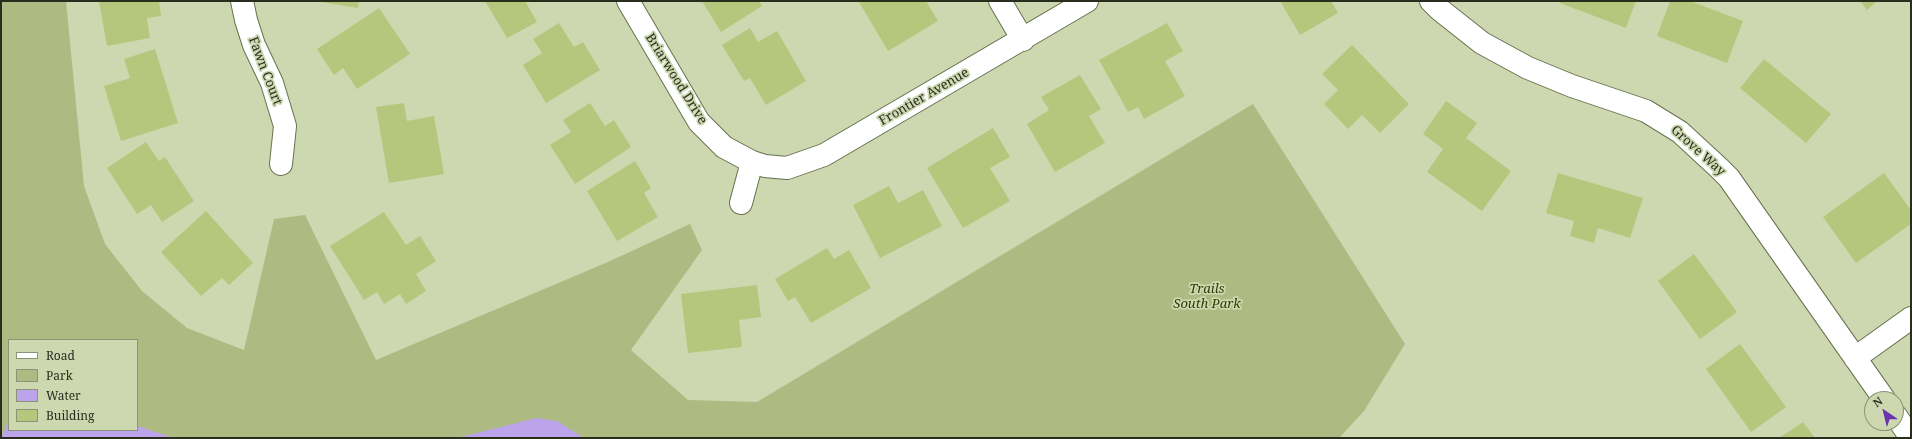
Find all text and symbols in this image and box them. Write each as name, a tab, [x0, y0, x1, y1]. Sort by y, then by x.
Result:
street label: Briarwood Drive	[642, 31, 710, 127]
street label: Fawn Court	[245, 35, 285, 107]
street label: Frontier Avenue	[876, 65, 972, 129]
street label: Grove Way	[1668, 122, 1728, 180]
park label: Trails South Park	[1173, 281, 1241, 312]
legend	[8, 339, 138, 431]
text: Road	[46, 347, 75, 364]
text: Park	[46, 367, 73, 384]
text: Water	[46, 387, 81, 404]
north arrow	[1864, 391, 1904, 431]
text: N	[1870, 393, 1885, 410]
text: Building	[46, 407, 94, 424]

